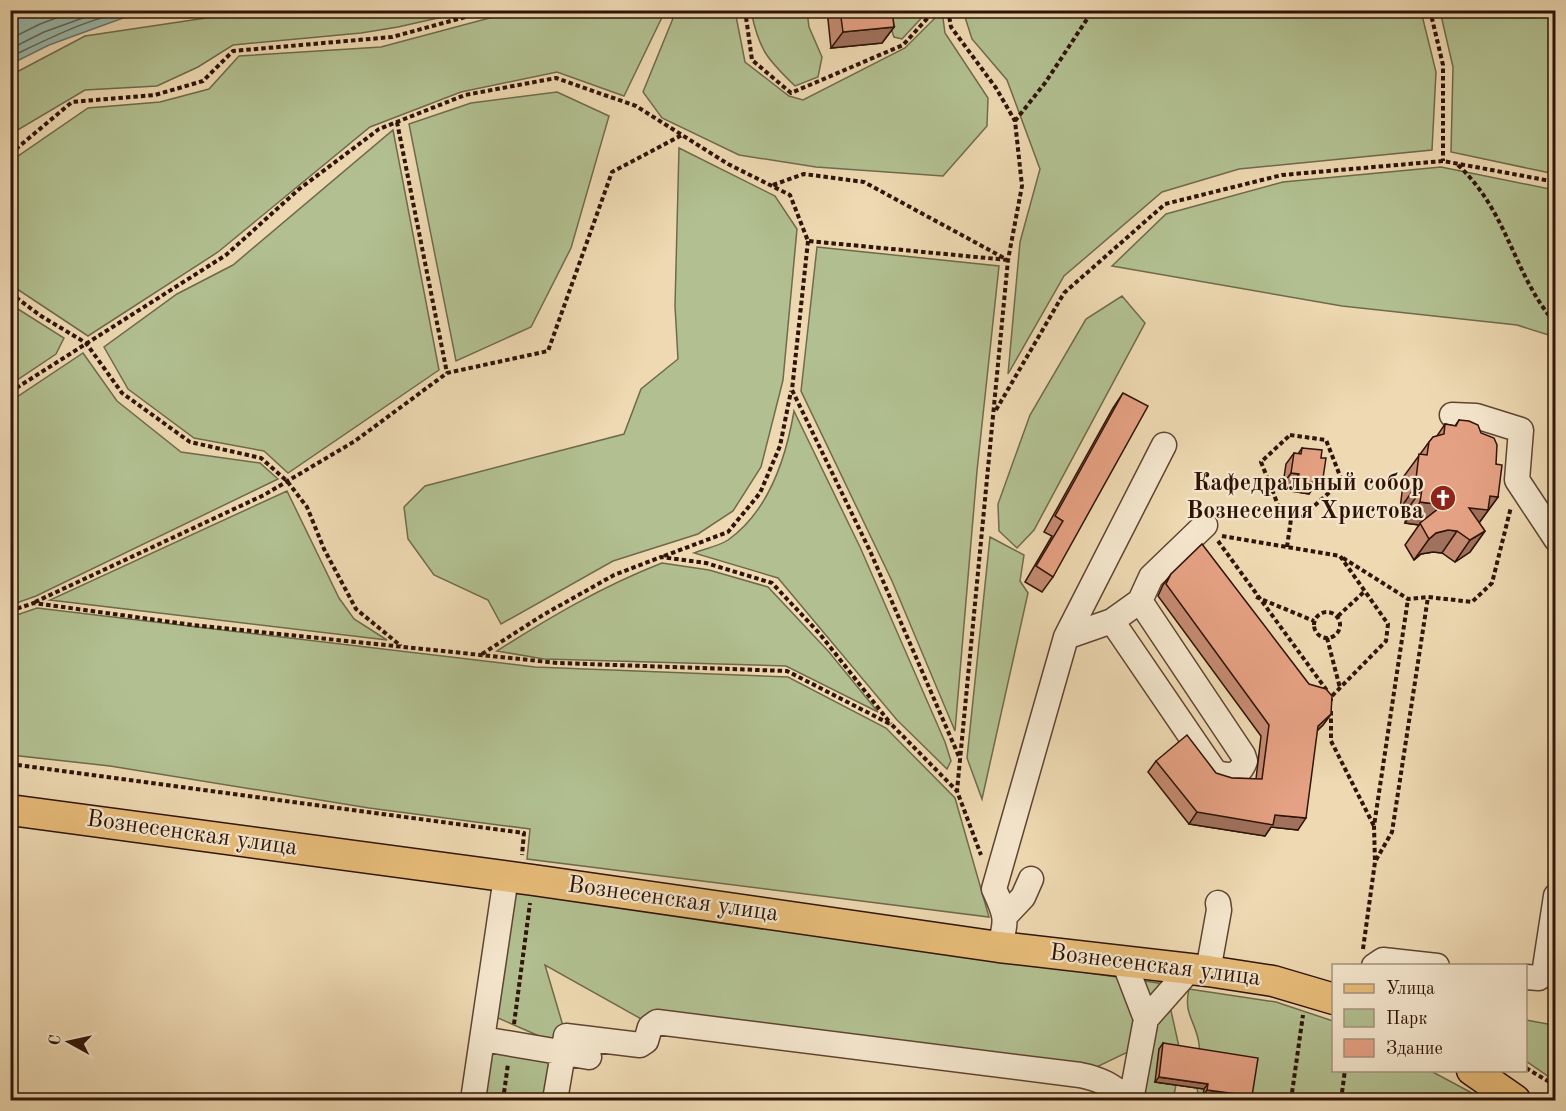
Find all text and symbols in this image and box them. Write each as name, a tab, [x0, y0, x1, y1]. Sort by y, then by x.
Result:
place label: Кафедральный собор Вознесения Христова	[1186, 472, 1424, 524]
church icon: Кафедральный собор Вознесения Христова	[1428, 483, 1458, 513]
street label: Вознесенская улица	[85, 807, 299, 861]
street label: Вознесенская улица	[566, 873, 780, 927]
street label: Вознесенская улица	[1048, 941, 1262, 991]
legend	[1332, 964, 1527, 1072]
text: Улица	[1386, 980, 1435, 998]
text: Парк	[1386, 1010, 1427, 1028]
north arrow	[39, 1012, 99, 1072]
text: С	[47, 1034, 65, 1047]
text: Здание	[1386, 1040, 1443, 1058]

